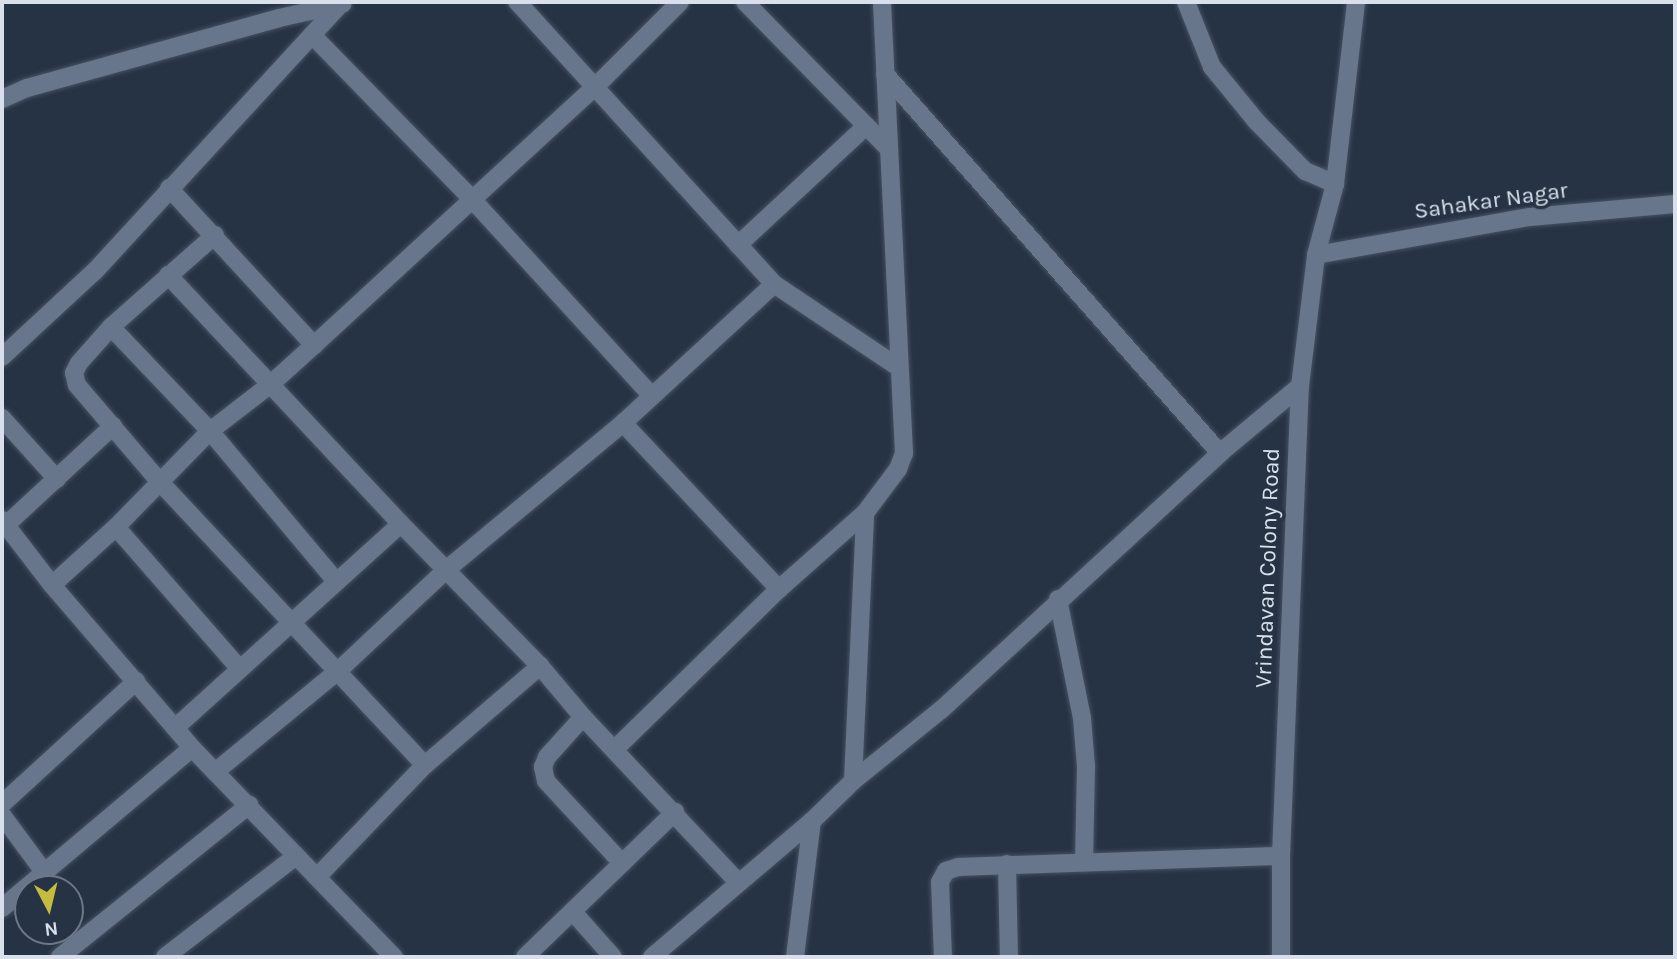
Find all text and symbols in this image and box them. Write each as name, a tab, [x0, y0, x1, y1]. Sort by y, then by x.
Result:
street label: Sahakar Nagar	[1412, 177, 1570, 225]
street label: Vrindavan Colony Road	[1250, 448, 1286, 688]
north arrow	[14, 875, 84, 945]
text: N	[43, 917, 59, 941]

